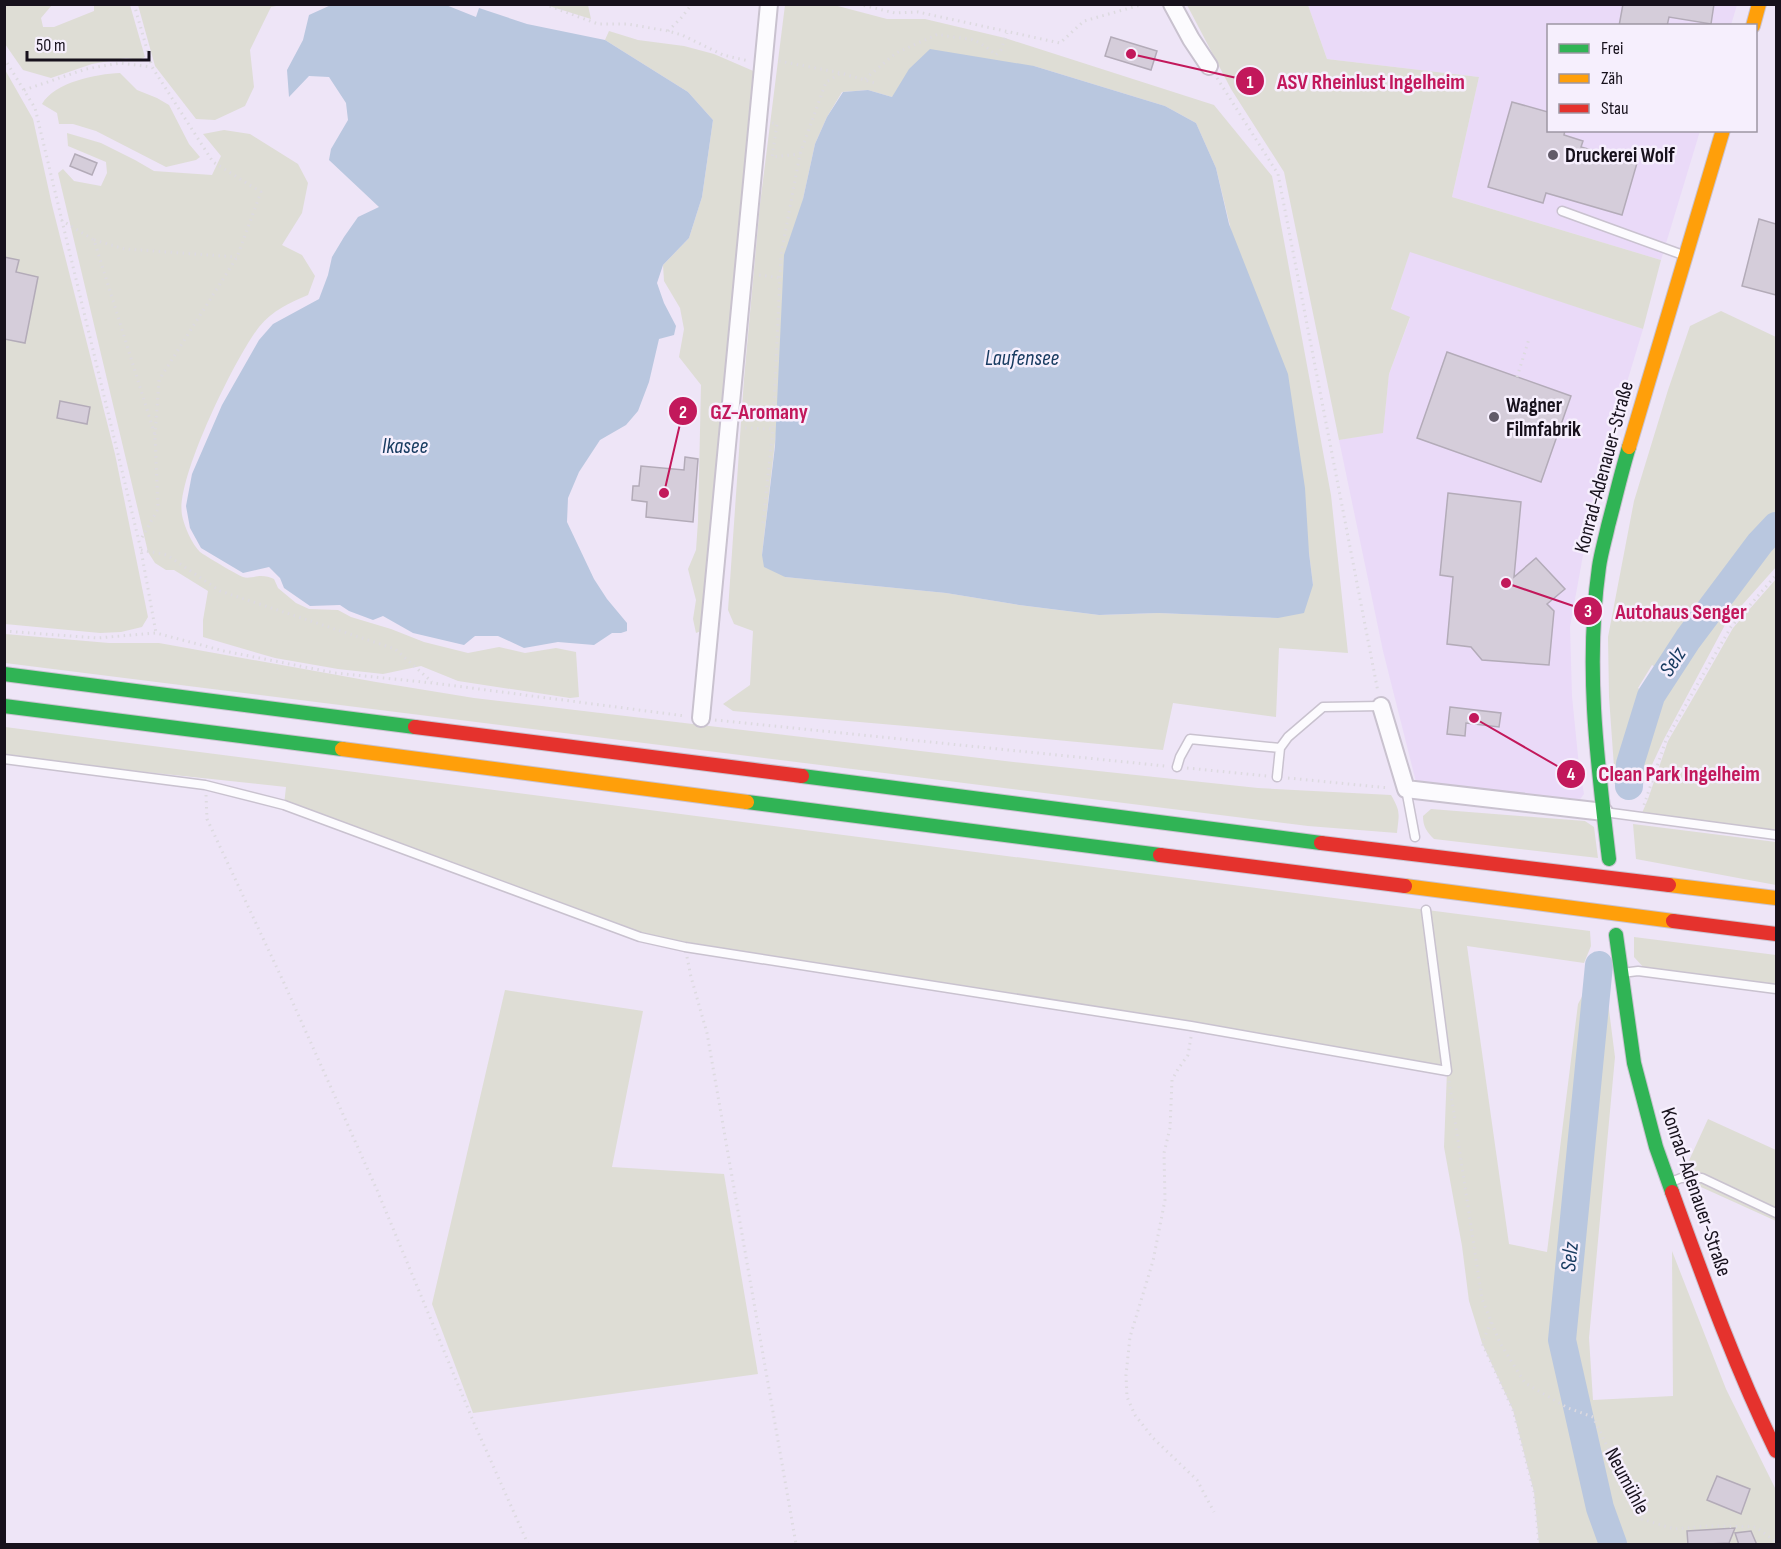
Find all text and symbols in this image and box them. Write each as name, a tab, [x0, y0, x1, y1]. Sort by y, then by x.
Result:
scale bar	[27, 24, 148, 62]
legend	[1547, 24, 1757, 132]
text: 50 m	[36, 35, 66, 56]
text: Frei	[1601, 38, 1623, 59]
callout: ASV Rheinlust Ingelheim	[1235, 61, 1477, 101]
text: Zäh	[1601, 68, 1623, 89]
text: ASV Rheinlust Ingelheim	[1276, 69, 1465, 96]
text: 1	[1246, 72, 1254, 93]
text: Stau	[1601, 98, 1629, 119]
place label: Druckerei Wolf	[1565, 143, 1675, 168]
marker: Druckerei Wolf	[1546, 148, 1560, 162]
water label: Laufensee	[985, 345, 1060, 372]
street label: Konrad-Adenauer-Straße	[1569, 378, 1639, 556]
callout: GZ-Aromany	[668, 391, 819, 431]
place label: Wagner Filmfabrik	[1506, 393, 1581, 442]
text: GZ-Aromany	[710, 399, 808, 426]
text: 2	[679, 402, 687, 423]
marker: Wagner Filmfabrik	[1487, 410, 1501, 424]
water label: Ikasee	[382, 433, 428, 460]
callout: Autohaus Senger	[1573, 591, 1759, 631]
text: Autohaus Senger	[1614, 599, 1747, 626]
text: 3	[1584, 601, 1592, 622]
water label: Selz	[1654, 641, 1693, 682]
callout: Clean Park Ingelheim	[1556, 754, 1772, 794]
text: Clean Park Ingelheim	[1598, 761, 1760, 788]
text: 4	[1567, 764, 1576, 785]
street label: Konrad-Adenauer-Straße	[1655, 1104, 1737, 1280]
water label: Selz	[1555, 1240, 1585, 1273]
street label: Neumühle	[1599, 1444, 1655, 1518]

